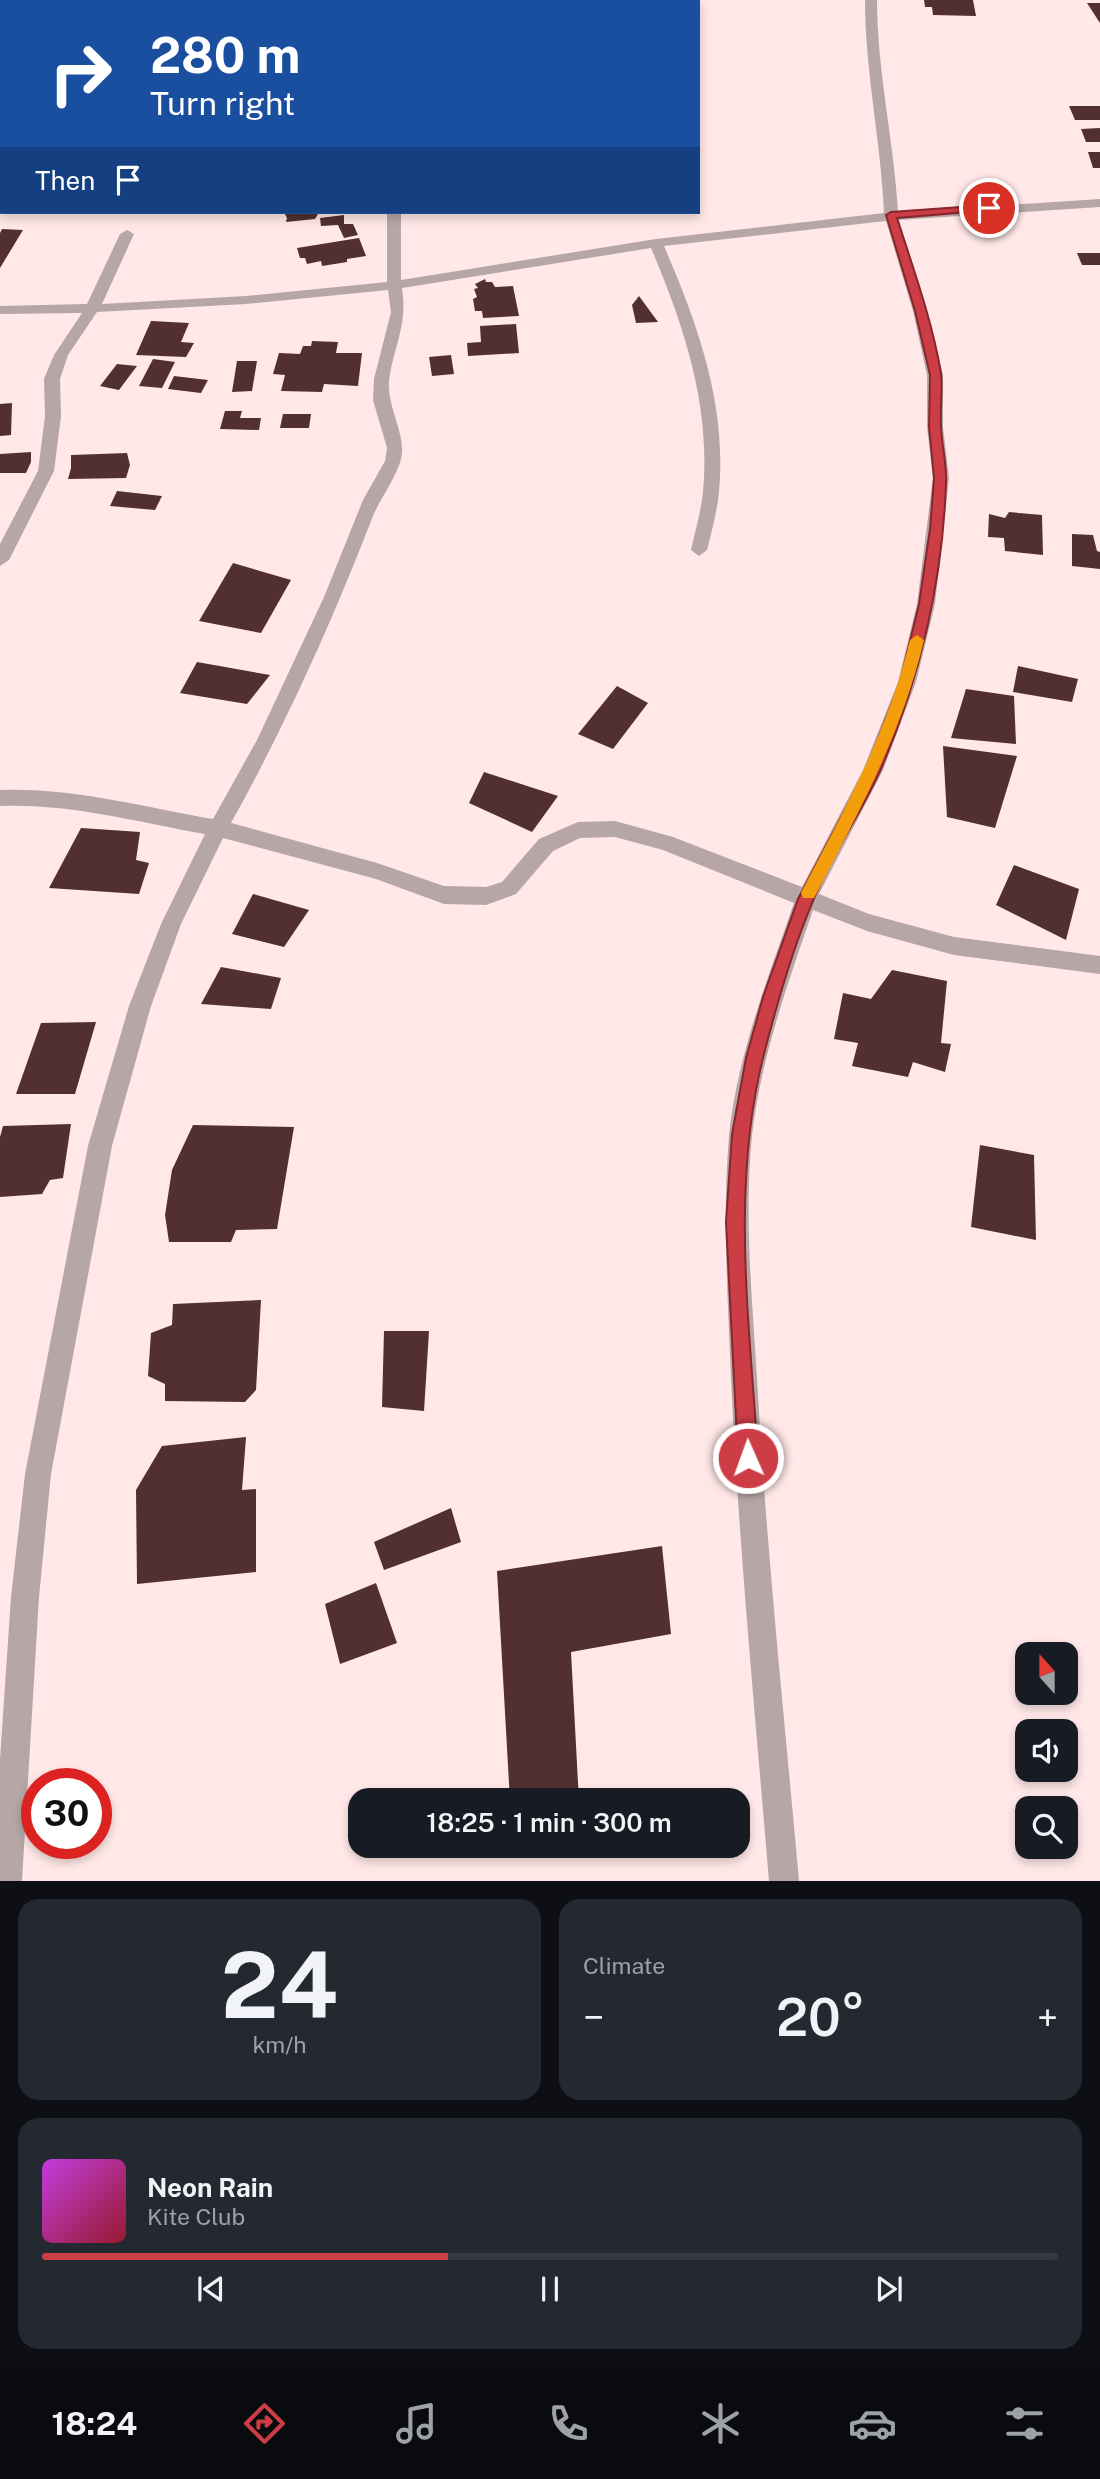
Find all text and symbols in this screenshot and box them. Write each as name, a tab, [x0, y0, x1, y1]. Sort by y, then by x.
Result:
text: 280 m	[150, 26, 300, 84]
icon: right	[35, 28, 126, 119]
text: Turn right	[150, 85, 295, 122]
icon: arrive	[109, 161, 147, 199]
text: Then	[35, 165, 95, 196]
pin	[959, 178, 1019, 238]
icon: arrive	[970, 189, 1008, 227]
position arrow	[711, 1421, 785, 1495]
north arrow	[1015, 1642, 1078, 1704]
map controls	[1015, 1642, 1078, 1859]
button: sound	[1015, 1719, 1078, 1782]
speed limit sign: 30	[21, 1768, 112, 1859]
button: search	[1015, 1796, 1078, 1859]
text: 18:25 · 1 min · 300 m	[426, 1807, 672, 1838]
text: 24	[221, 1932, 338, 2038]
text: Climate	[583, 1952, 665, 1979]
text: 20°	[776, 1987, 865, 2048]
text: −	[583, 1995, 604, 2040]
text: +	[1037, 1995, 1058, 2040]
text: km/h	[252, 2031, 307, 2058]
text: Neon Rain	[147, 2172, 273, 2203]
text: Kite Club	[147, 2203, 245, 2230]
icon: previous	[192, 2270, 230, 2308]
icon: pause	[531, 2270, 569, 2308]
icon: next	[870, 2270, 908, 2308]
icon: directions	[240, 2399, 289, 2448]
icon: music	[392, 2399, 441, 2448]
icon: phone	[544, 2399, 593, 2448]
icon: climate	[696, 2399, 745, 2448]
icon: car	[848, 2399, 897, 2448]
icon: filters	[1000, 2399, 1049, 2448]
text: 18:24	[51, 2405, 137, 2442]

